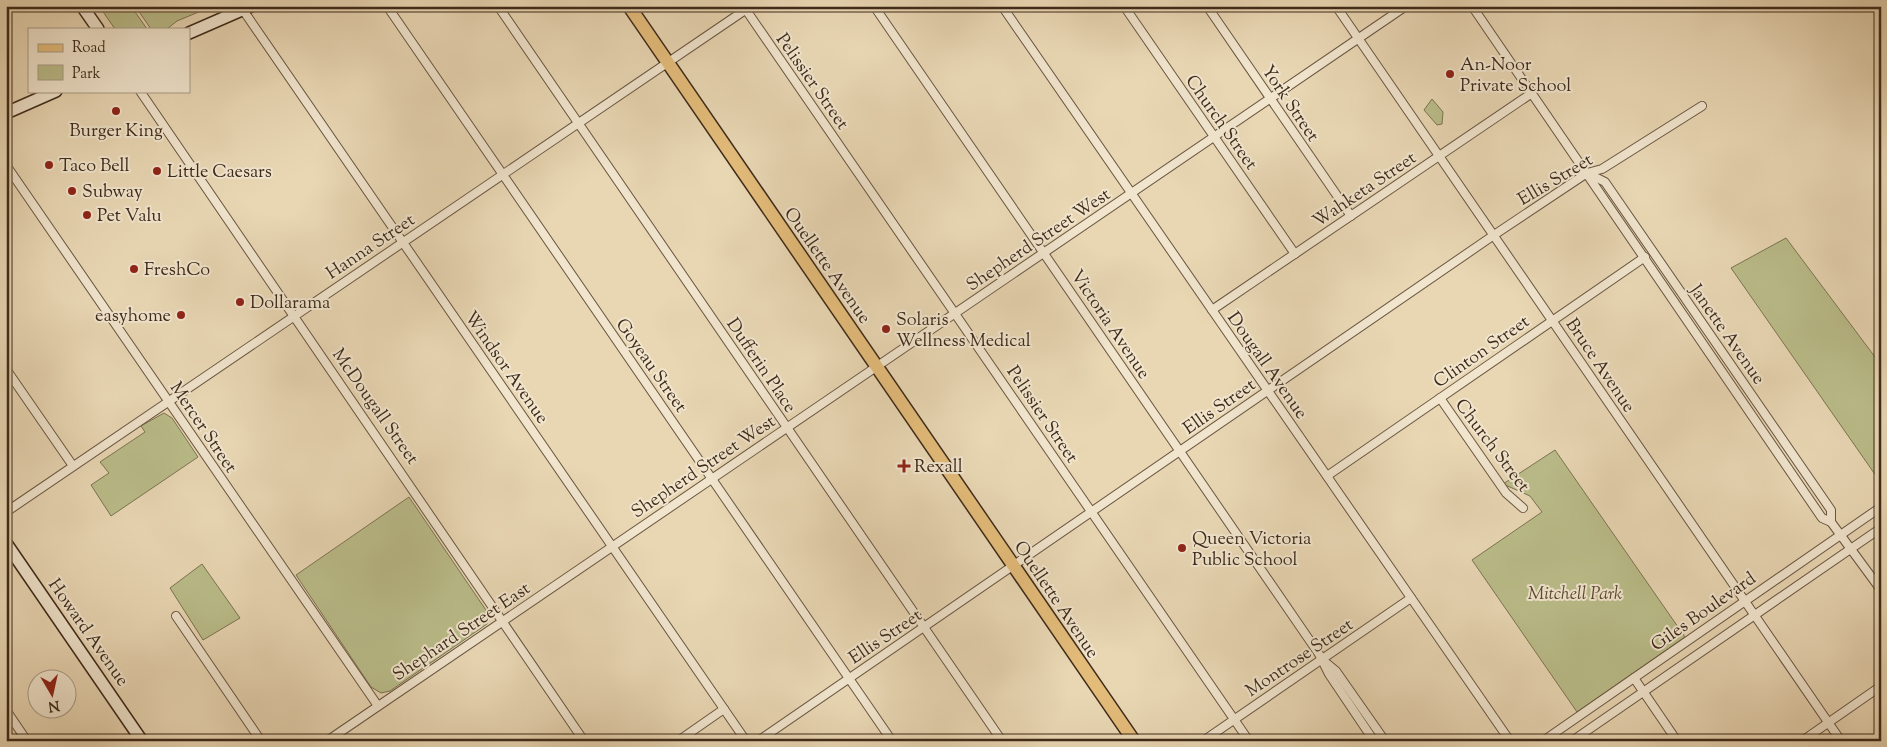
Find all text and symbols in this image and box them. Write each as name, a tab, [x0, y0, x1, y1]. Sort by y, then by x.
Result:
legend	[28, 28, 190, 92]
street label: Pelissier Street	[768, 29, 854, 136]
text: Road	[72, 38, 106, 59]
place label: An-Noor Private School	[1460, 53, 1571, 100]
street label: York Street	[1254, 61, 1325, 148]
text: Park	[72, 64, 101, 85]
marker: An-Noor Private School	[1444, 68, 1456, 80]
street label: Church Street	[1178, 70, 1263, 176]
marker: Burger King	[110, 105, 122, 117]
place label: Burger King	[69, 119, 163, 145]
street label: Wahketa Street	[1308, 146, 1422, 235]
street label: Ellis Street	[1514, 148, 1598, 213]
place label: Taco Bell	[59, 154, 130, 180]
marker: Taco Bell	[43, 159, 55, 171]
place label: Little Caesars	[167, 160, 272, 186]
marker: Little Caesars	[151, 165, 163, 177]
place label: Subway	[82, 180, 143, 206]
street label: Shepherd Street West	[962, 183, 1116, 299]
marker: Subway	[66, 185, 78, 197]
street label: Ouellette Avenue	[776, 203, 876, 330]
place label: Pet Valu	[97, 204, 162, 230]
street label: Hanna Street	[321, 208, 421, 287]
marker: Pet Valu	[81, 209, 93, 221]
place label: FreshCo	[144, 258, 210, 284]
marker: FreshCo	[128, 263, 140, 275]
street label: Victoria Avenue	[1063, 265, 1156, 385]
street label: Janette Avenue	[1682, 279, 1771, 391]
place label: Dollarama	[250, 291, 330, 317]
marker: Dollarama	[234, 296, 246, 308]
place label: easyhome	[95, 304, 171, 330]
street label: Windsor Avenue	[457, 306, 554, 430]
street label: Dougall Avenue	[1220, 307, 1313, 425]
place label: Solaris Wellness Medical	[896, 308, 1031, 355]
marker: easyhome	[175, 309, 187, 321]
street label: Clinton Street	[1429, 310, 1536, 395]
street label: Dufferin Place	[719, 313, 802, 419]
street label: Goyeau Street	[608, 314, 692, 419]
street label: Bruce Avenue	[1558, 314, 1641, 419]
marker: Solaris Wellness Medical	[880, 323, 892, 335]
street label: McDougall Street	[325, 344, 424, 470]
street label: Pelissier Street	[999, 361, 1084, 469]
street label: Ellis Street	[1179, 373, 1262, 442]
street label: Mercer Street	[162, 377, 242, 479]
street label: Church Street	[1448, 394, 1535, 498]
street label: Shepherd Street West	[627, 410, 781, 526]
place label: Rexall	[914, 455, 963, 481]
marker: Rexall	[898, 460, 910, 472]
place label: Queen Victoria Public School	[1192, 527, 1311, 574]
street label: Ouellette Avenue	[1006, 536, 1104, 664]
marker: Queen Victoria Public School	[1176, 542, 1188, 554]
street label: Giles Boulevard	[1646, 567, 1762, 659]
street label: Howard Avenue	[41, 574, 134, 692]
street label: Shephard Street East	[388, 577, 536, 689]
park label: Mitchell Park	[1528, 582, 1622, 608]
street label: Ellis Street	[844, 604, 928, 672]
street label: Montrose Street	[1241, 613, 1359, 704]
north arrow	[28, 670, 78, 720]
text: N	[47, 694, 61, 716]

